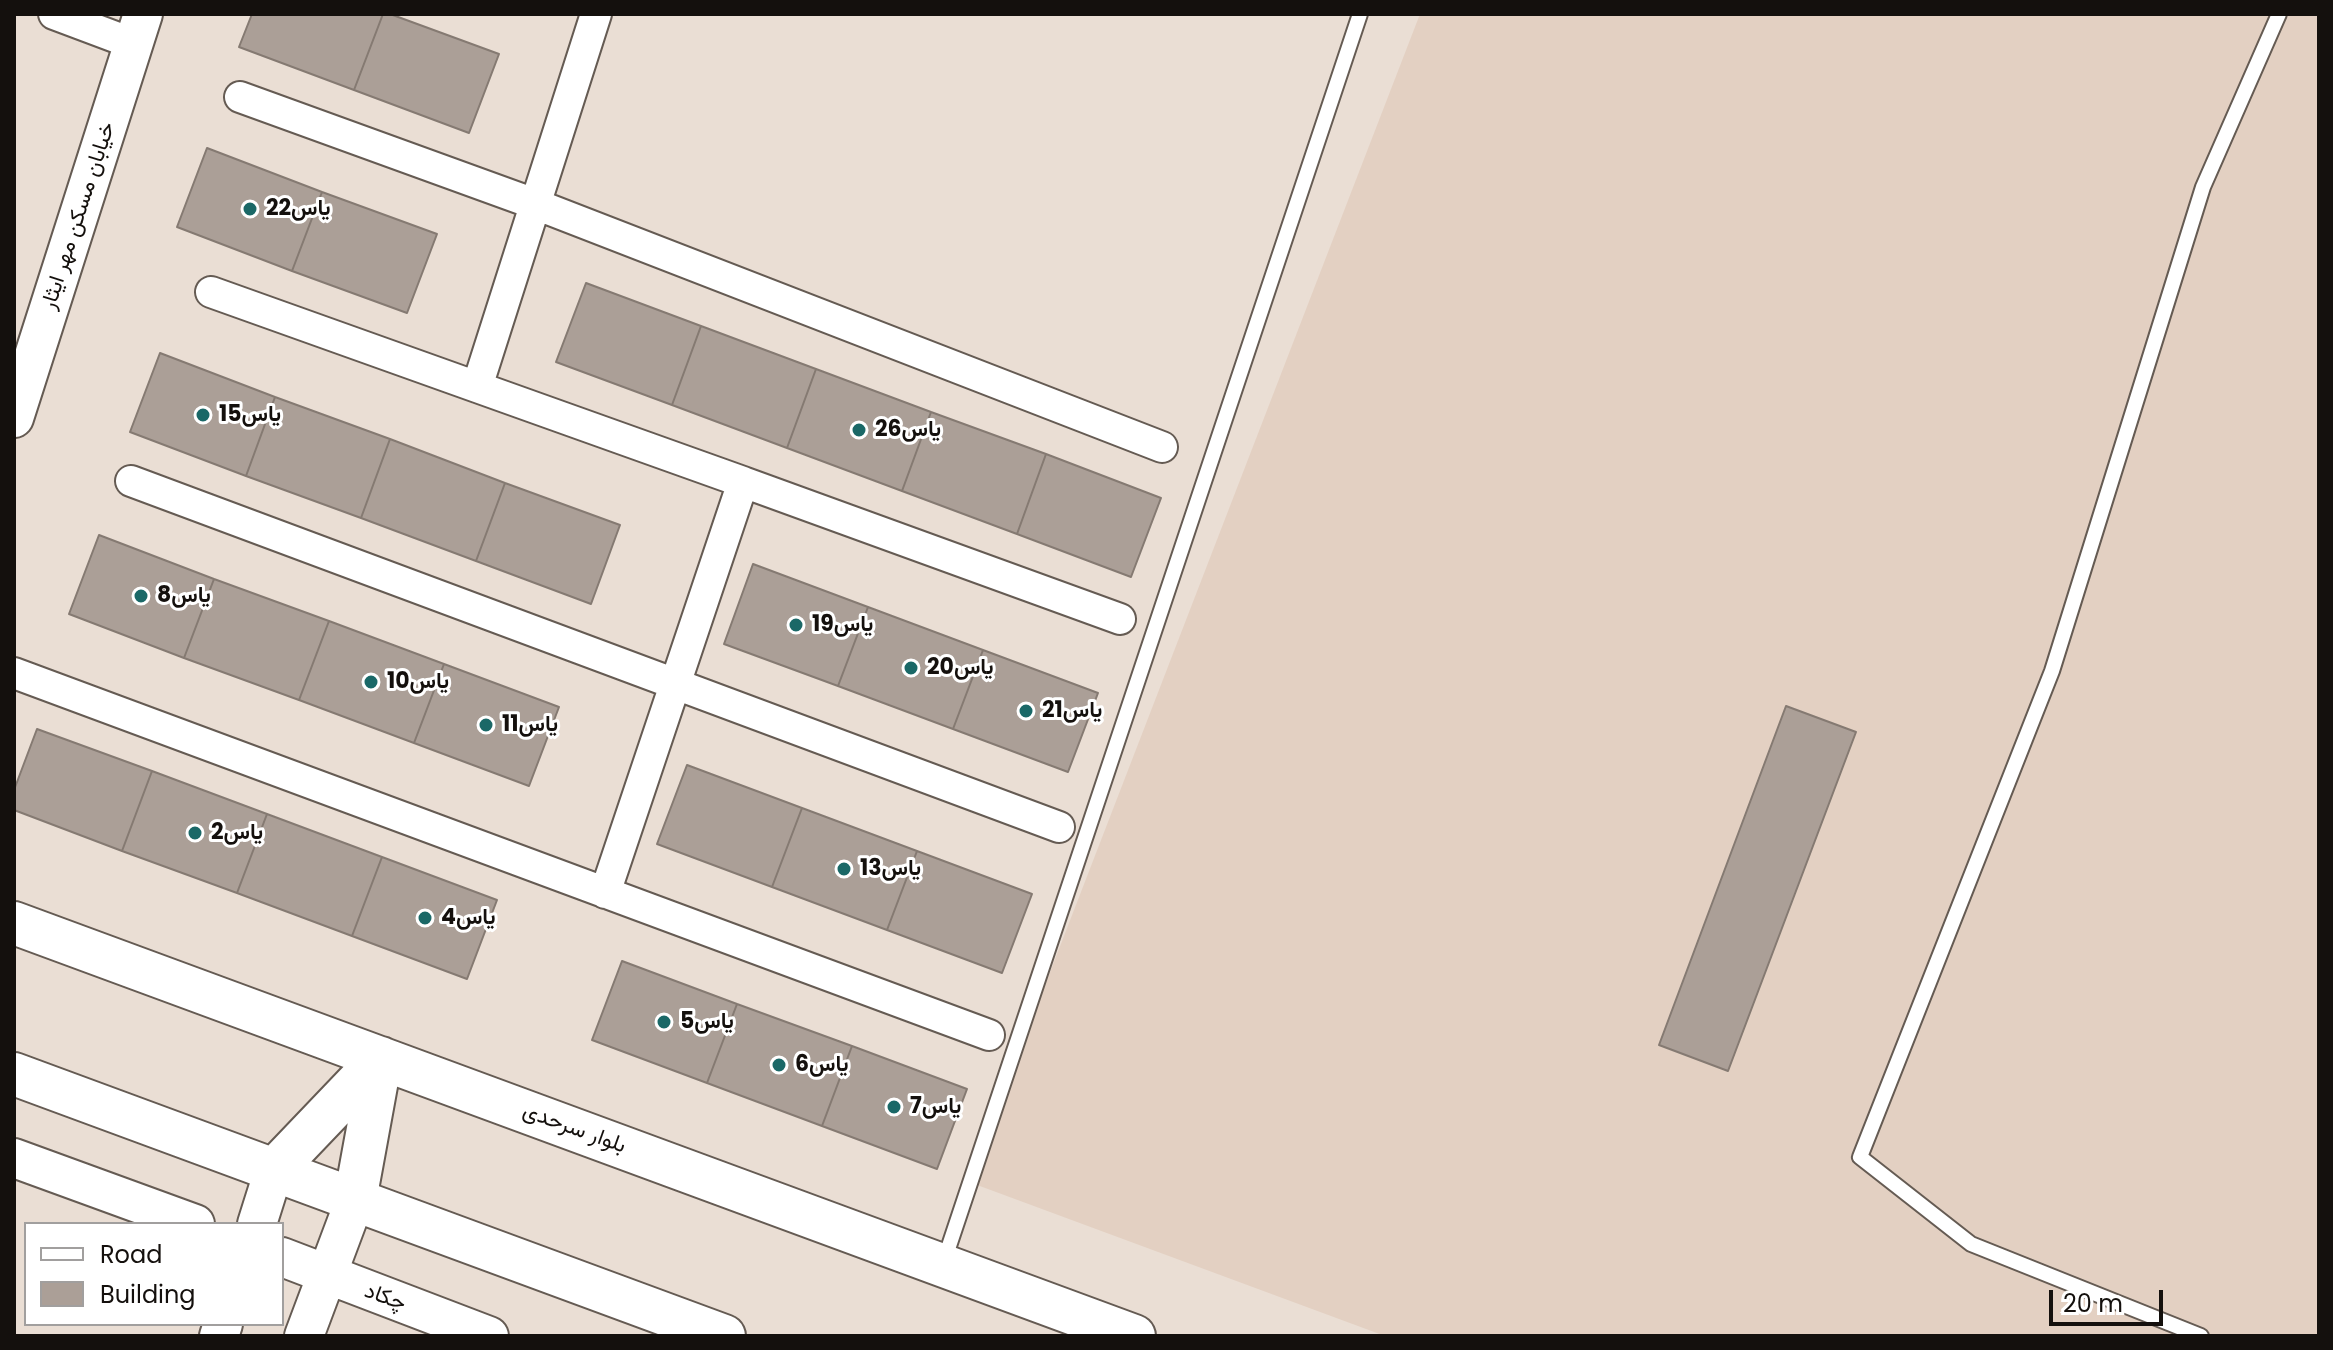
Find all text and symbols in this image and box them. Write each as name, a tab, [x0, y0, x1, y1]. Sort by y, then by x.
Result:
street label: خیابان مسکن مهر ایثار	[36, 119, 122, 313]
place label: یاس22	[266, 196, 331, 222]
marker: یاس22	[241, 200, 259, 218]
place label: یاس15	[219, 402, 281, 428]
marker: یاس15	[194, 406, 212, 424]
place label: یاس26	[875, 417, 941, 443]
marker: یاس26	[850, 421, 868, 439]
place label: یاس8	[157, 583, 211, 609]
marker: یاس8	[132, 587, 150, 605]
place label: یاس19	[812, 612, 873, 638]
marker: یاس19	[787, 616, 805, 634]
place label: یاس20	[927, 655, 993, 681]
marker: یاس20	[902, 659, 920, 677]
place label: یاس10	[387, 669, 449, 695]
marker: یاس10	[362, 673, 380, 691]
place label: یاس21	[1042, 698, 1102, 724]
marker: یاس21	[1017, 702, 1035, 720]
place label: یاس11	[502, 712, 558, 738]
marker: یاس11	[477, 716, 495, 734]
place label: یاس2	[211, 820, 263, 846]
marker: یاس2	[186, 824, 204, 842]
place label: یاس13	[860, 856, 921, 882]
marker: یاس13	[835, 860, 853, 878]
place label: یاس4	[441, 905, 495, 931]
marker: یاس4	[416, 909, 434, 927]
place label: یاس5	[680, 1009, 734, 1035]
marker: یاس5	[655, 1013, 673, 1031]
place label: یاس6	[795, 1052, 849, 1078]
marker: یاس6	[770, 1056, 788, 1074]
place label: یاس7	[910, 1094, 961, 1120]
street label: بلوار سرحدی	[519, 1098, 629, 1160]
marker: یاس7	[885, 1098, 903, 1116]
legend	[24, 1222, 284, 1326]
text: Road	[100, 1238, 162, 1271]
scale bar	[2053, 1274, 2167, 1324]
text: Building	[100, 1278, 196, 1311]
street label: چکاد	[361, 1278, 409, 1318]
text: 20 m	[2063, 1287, 2123, 1320]

